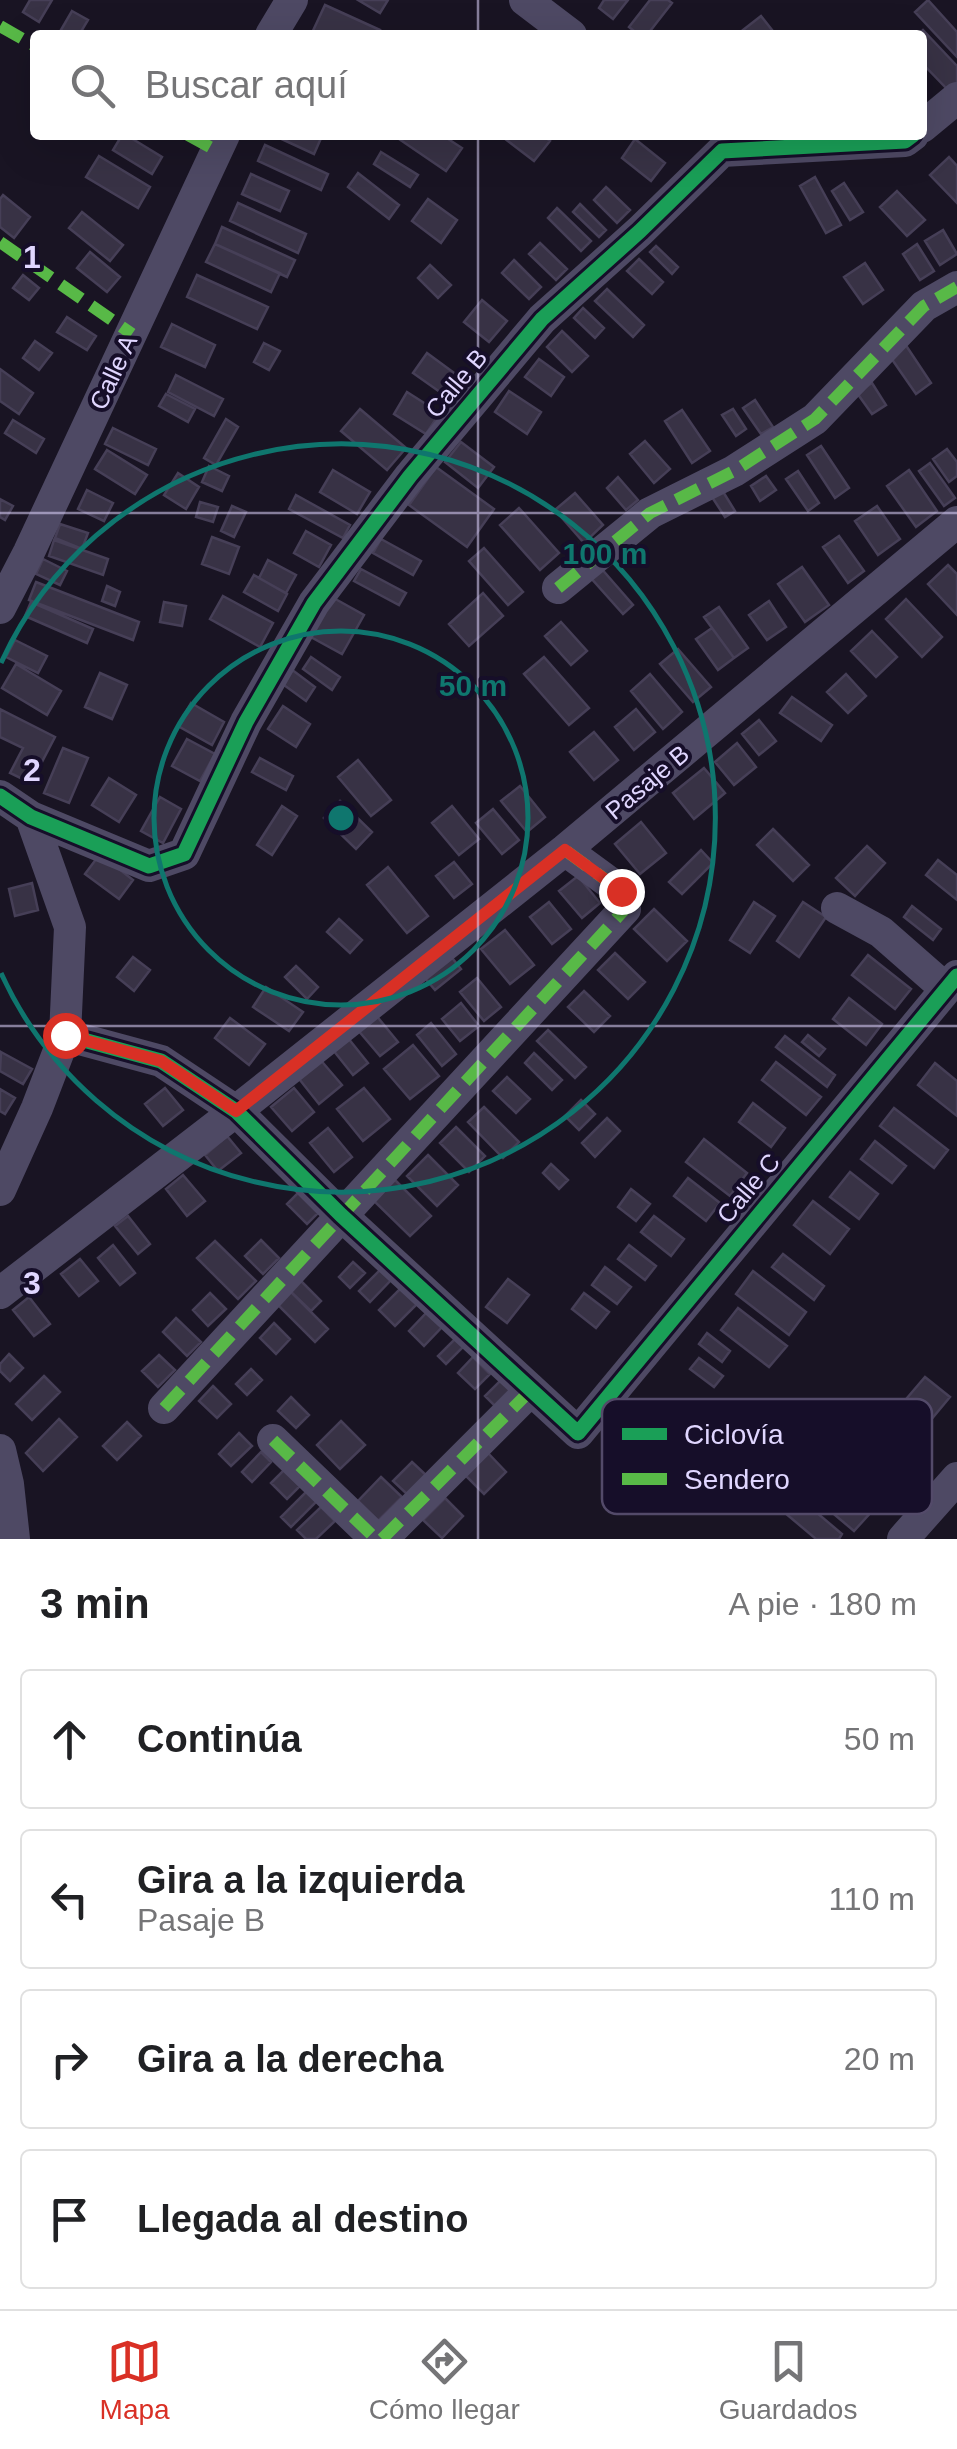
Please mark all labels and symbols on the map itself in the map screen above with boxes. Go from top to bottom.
text: 1 [23,239,41,275]
street label: Calle A [84,330,143,414]
street label: Calle B [419,343,493,423]
text: 100 m [562,537,648,570]
text: 50 m [439,669,507,702]
street label: Pasaje B [600,739,694,825]
text: 2 [23,752,41,788]
centre of rings [323,800,359,836]
route end [599,869,645,915]
route start [43,1013,89,1059]
street label: Calle C [711,1148,785,1228]
text: 3 [23,1265,41,1301]
legend [602,1399,932,1514]
text: Ciclovía [684,1419,784,1450]
text: Sendero [684,1464,790,1495]

